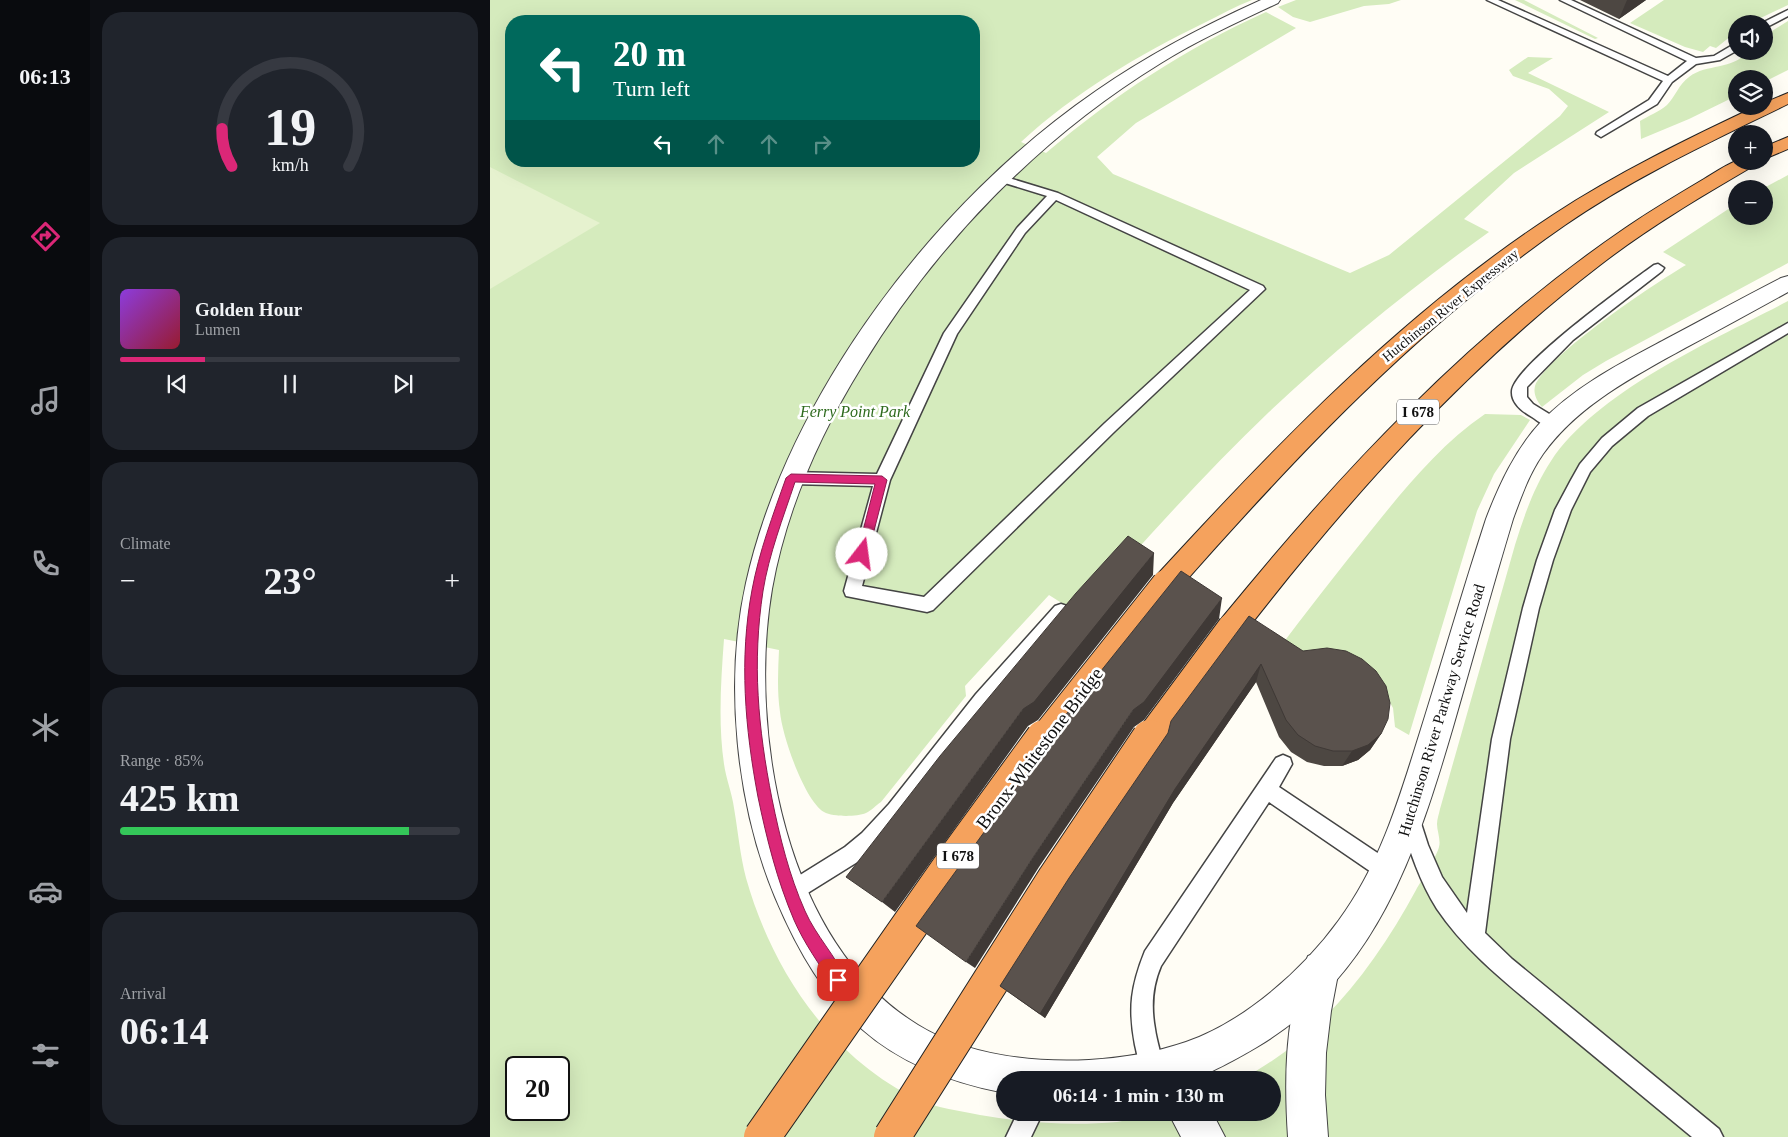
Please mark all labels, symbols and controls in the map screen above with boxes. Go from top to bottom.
map controls [1728,15,1773,225]
button: sound [1728,15,1773,60]
icon: left [530,35,595,100]
text: 20 m [613,35,686,74]
text: 06:13 [19,64,71,89]
button: layers [1728,70,1773,115]
text: Turn left [613,76,690,101]
text: 19 [264,99,316,156]
button: + [1728,125,1773,170]
icon: left [649,130,677,158]
icon: ahead [702,130,730,158]
icon: ahead [755,130,783,158]
icon: right [808,130,836,158]
text: km/h [272,155,308,175]
button: − [1728,180,1773,225]
icon: directions [28,219,63,254]
street label: Hutchinson River Expressway [1379,246,1521,365]
text: Golden Hour [195,299,302,320]
text: Lumen [195,321,240,338]
icon: previous [163,370,191,398]
icon: pause [276,370,304,398]
icon: next [389,370,417,398]
icon: music [28,383,63,418]
road number: I 678 [1397,400,1439,424]
park label: Ferry Point Park [799,403,911,421]
position arrow [835,527,887,579]
text: Climate [120,535,171,552]
icon: phone [28,546,63,581]
text: 23° [263,560,317,602]
text: − [120,565,136,596]
text: + [444,565,460,596]
street label: Hutchinson River Parkway Service Road [1395,582,1489,839]
street label: Bronx-Whitestone Bridge [972,663,1107,833]
icon: climate [28,710,63,745]
text: Range · 85% [120,752,204,769]
text: 425 km [120,777,239,819]
road number: I 678 [937,844,979,868]
icon: car [28,874,63,909]
pin [817,959,859,1001]
icon: arrive [824,966,852,994]
text: Arrival [120,985,166,1002]
text: 06:14 [120,1010,209,1052]
icon: filters [28,1038,63,1073]
speed limit sign: 20 [505,1056,570,1121]
text: 06:14 · 1 min · 130 m [1053,1085,1224,1106]

